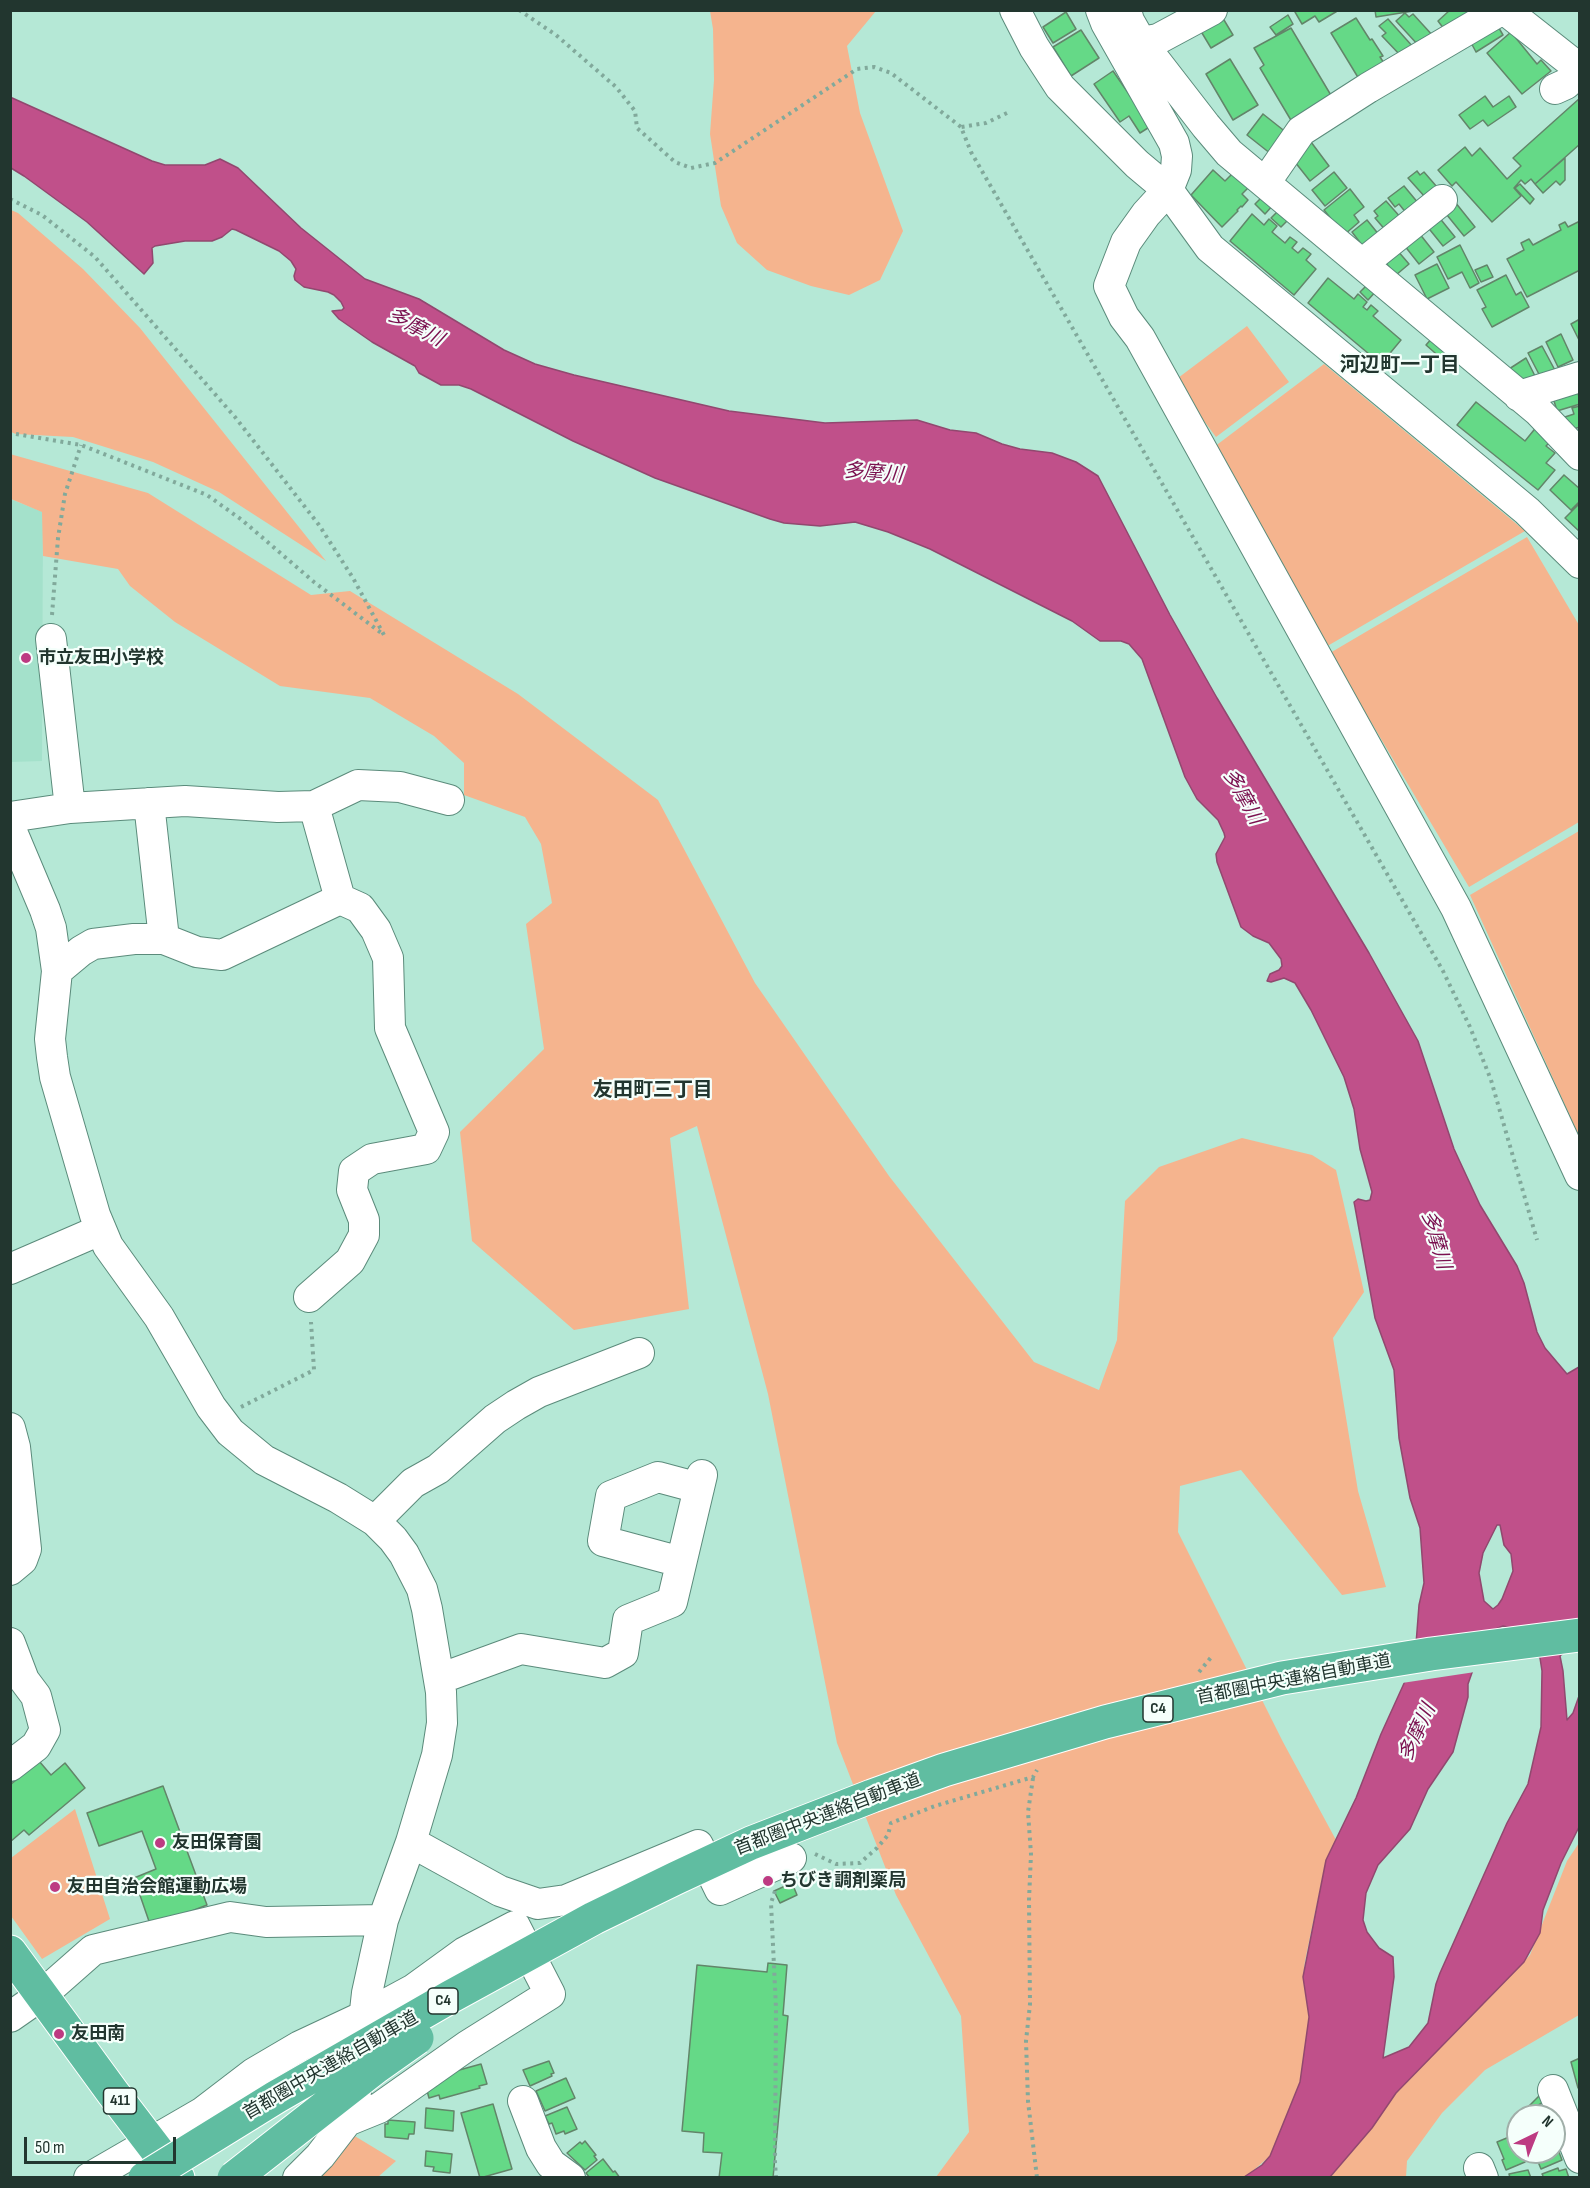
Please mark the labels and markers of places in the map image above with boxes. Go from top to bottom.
place label: 市立友田小学校 [38,647,164,669]
marker: 市立友田小学校 [19,651,33,665]
place label: 友田保育園 [172,1832,262,1854]
marker: 友田保育園 [153,1836,167,1850]
place label: ちびき調剤薬局 [780,1870,906,1892]
marker: ちびき調剤薬局 [761,1874,775,1888]
place label: 友田自治会館運動広場 [67,1876,247,1898]
marker: 友田自治会館運動広場 [48,1880,62,1894]
place label: 友田南 [71,2023,125,2045]
marker: 友田南 [52,2027,66,2041]

